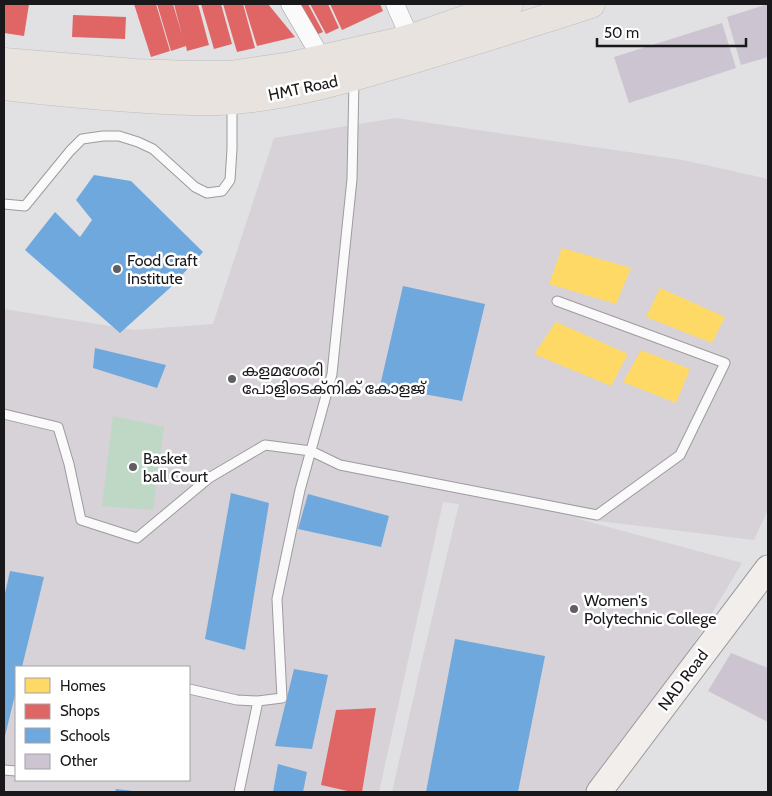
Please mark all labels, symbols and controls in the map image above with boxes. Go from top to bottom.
scale bar [597,15,746,47]
text: 50 m [604,24,639,42]
street label: HMT Road [266,71,340,105]
place label: Food Craft Institute [127,251,198,288]
marker: Food Craft Institute [111,263,123,275]
place label: കളമശേരി പോളിടെക്നിക് കോളജ് [242,361,427,398]
marker: കളമശേരി പോളിടെക്നിക് കോളജ് [226,373,238,385]
place label: Basket ball Court [143,449,209,486]
marker: Basket ball Court [127,461,139,473]
place label: Women's Polytechnic College [584,591,716,628]
marker: Women's Polytechnic College [568,603,580,615]
street label: NAD Road [654,646,712,714]
legend [15,666,190,781]
text: Homes [60,677,106,695]
text: Shops [60,702,100,720]
text: Schools [60,727,110,745]
text: Other [60,752,97,770]

